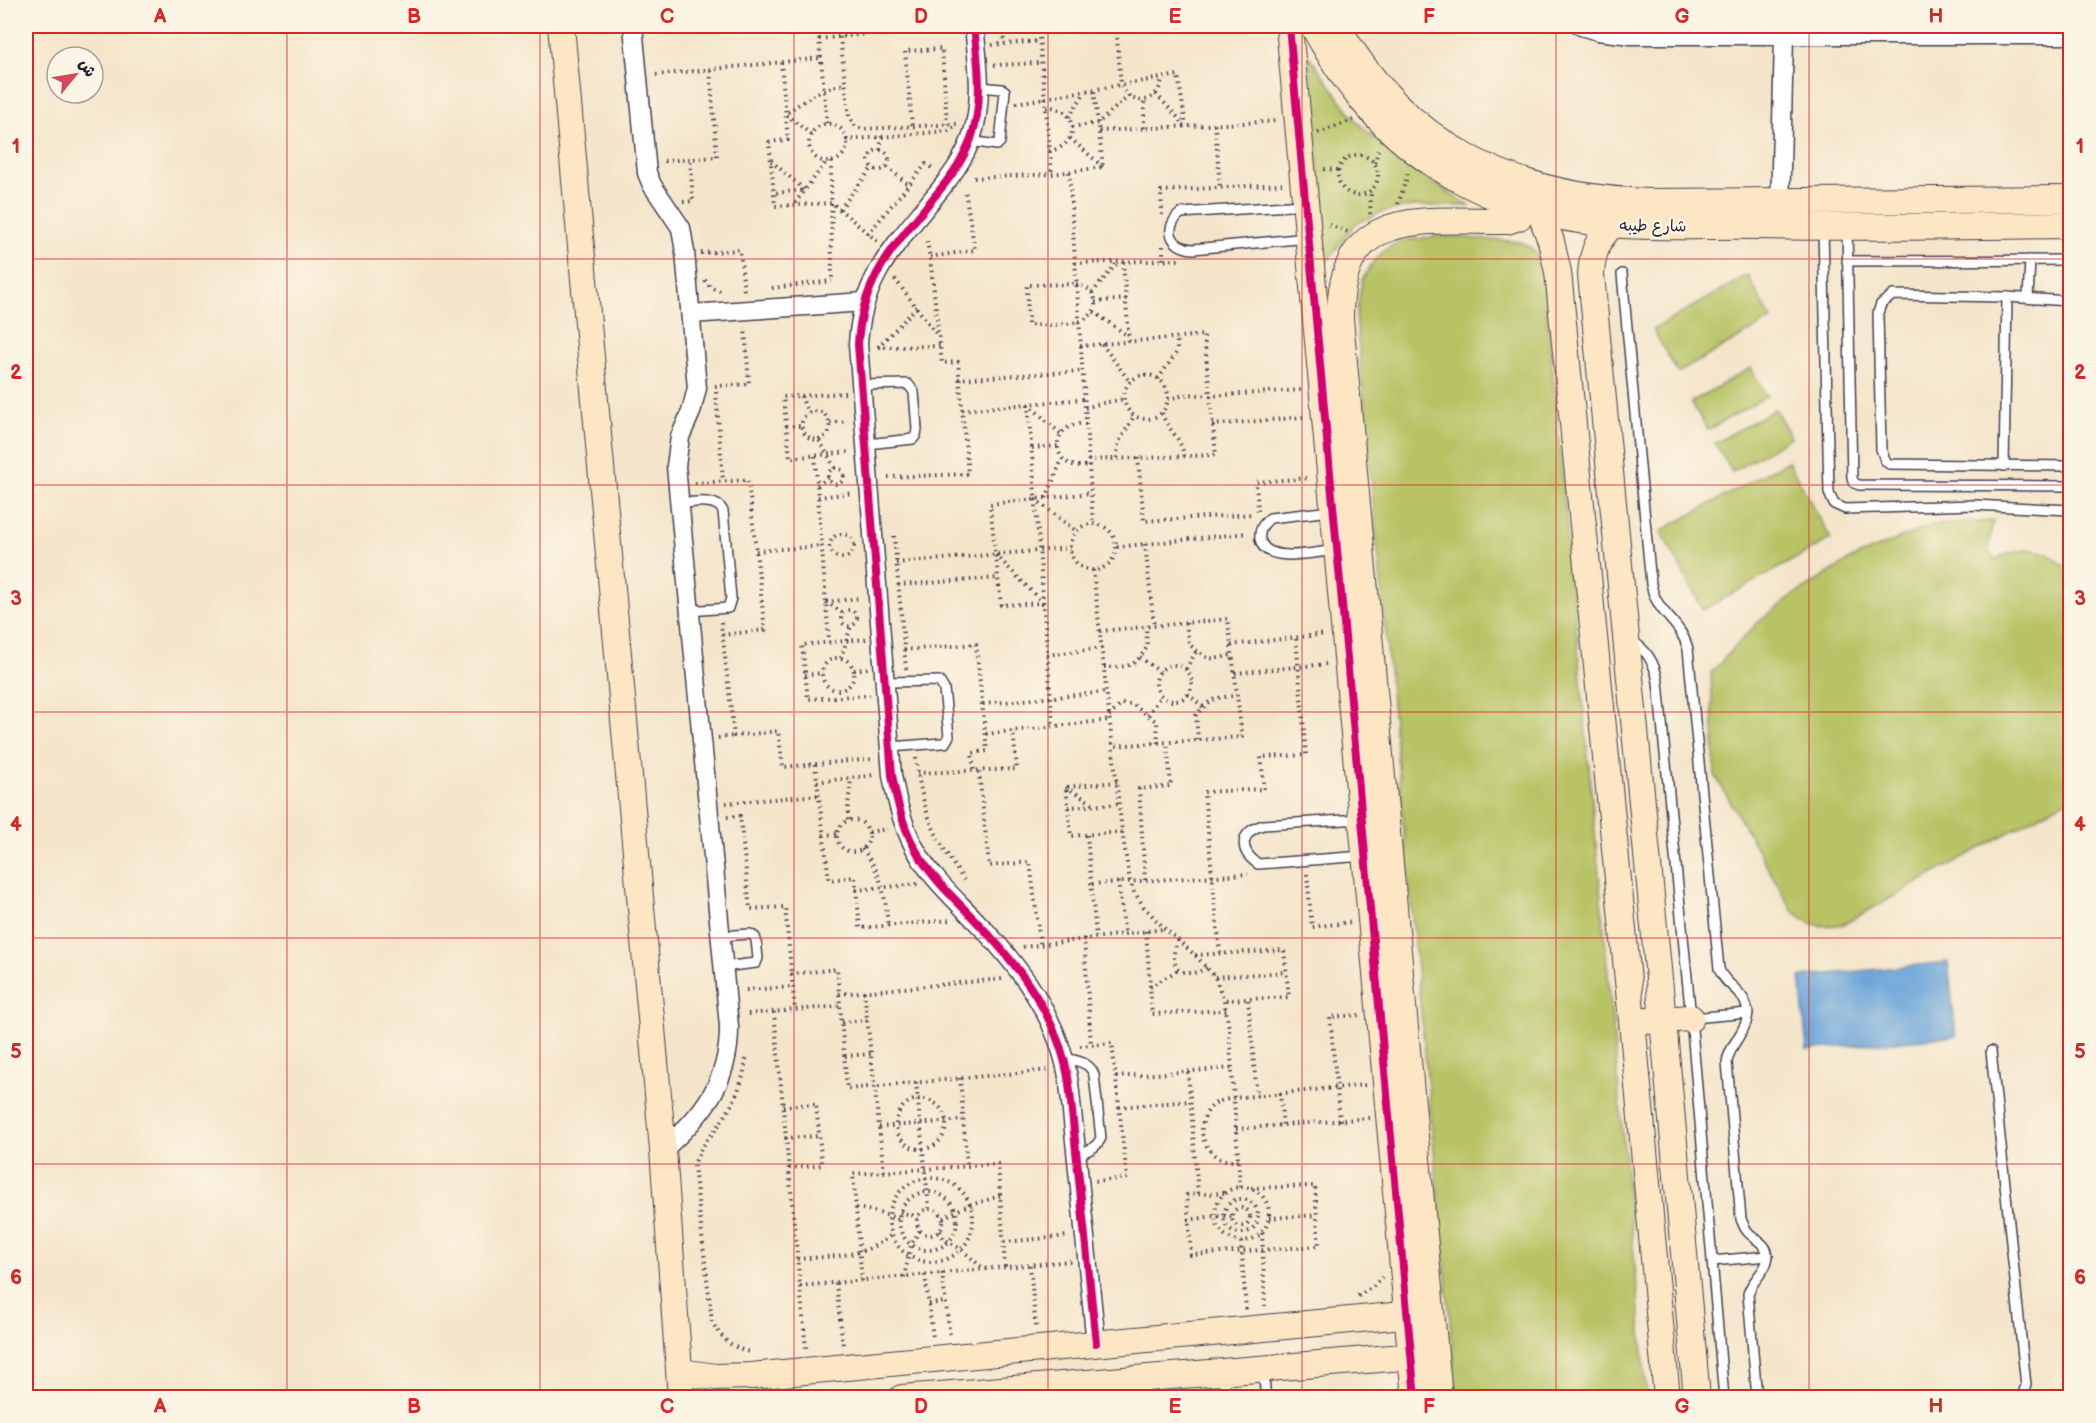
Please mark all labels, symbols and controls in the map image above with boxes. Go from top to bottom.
text: A [153,5,167,29]
text: B [407,5,421,29]
text: C [660,5,674,29]
text: D [914,5,928,29]
text: E [1169,5,1182,29]
text: F [1423,5,1435,29]
text: G [1675,5,1690,29]
text: H [1929,5,1943,29]
north arrow [45,45,105,105]
text: ش [74,56,99,81]
text: 1 [12,135,20,159]
text: 1 [2076,135,2084,159]
street label: شارع طيبه [1619,216,1687,238]
text: 2 [10,361,22,385]
text: 2 [2074,361,2086,385]
text: 3 [10,587,22,611]
text: 3 [2074,587,2086,611]
text: 4 [10,813,22,837]
text: 4 [2074,813,2086,837]
text: 5 [10,1040,22,1064]
text: 5 [2074,1040,2086,1064]
text: 6 [10,1266,22,1290]
text: 6 [2074,1266,2086,1290]
text: A [153,1395,167,1419]
text: B [407,1395,421,1419]
text: C [660,1395,674,1419]
text: D [914,1395,928,1419]
text: E [1169,1395,1182,1419]
text: F [1423,1395,1435,1419]
text: G [1675,1395,1690,1419]
text: H [1929,1395,1943,1419]

